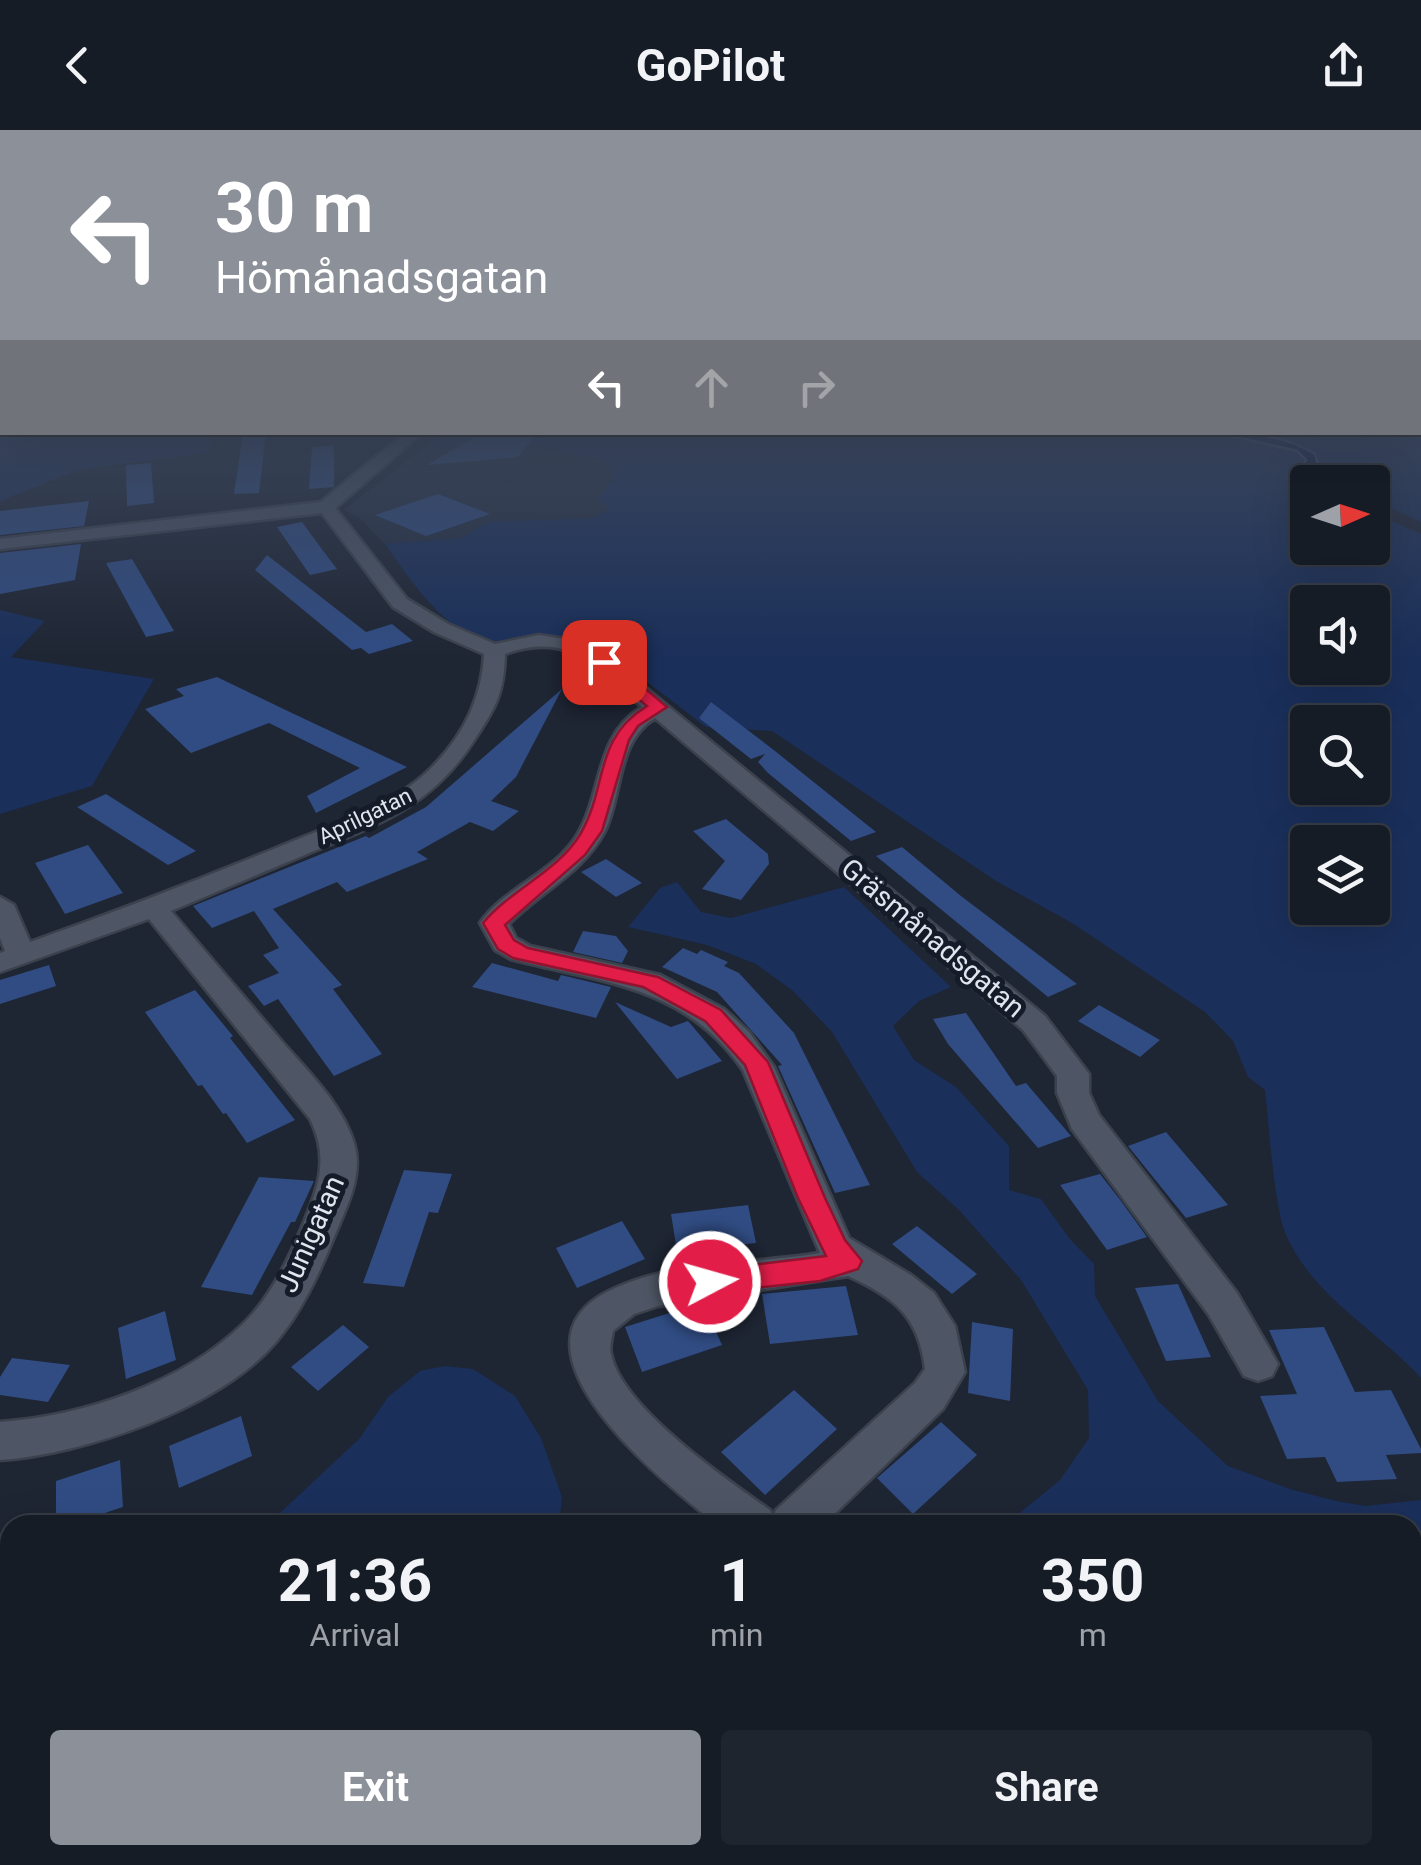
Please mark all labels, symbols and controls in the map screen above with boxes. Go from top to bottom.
icon: back [50,38,105,93]
icon: share [1316,38,1371,93]
text: GoPilot [636,39,785,92]
text: 30 m [215,167,373,249]
icon: left [50,170,180,300]
text: Hömånadsgatan [215,251,548,304]
icon: left [579,360,634,415]
icon: ahead [684,360,739,415]
icon: right [789,360,844,415]
north arrow [1290,465,1390,565]
map controls [1290,465,1390,925]
button: sound [1290,585,1390,685]
pin [562,620,647,705]
icon: arrive [577,635,632,690]
button: search [1290,705,1390,805]
street label: Aprilgatan [314,783,416,849]
button: layers [1290,825,1390,925]
street label: Gräsmånadsgatan [835,852,1031,1024]
street label: Junigatan [271,1171,351,1297]
position arrow [658,1230,762,1334]
text: 21:36 [278,1545,432,1616]
text: 1 [719,1545,754,1616]
text: 350 [1041,1545,1144,1616]
text: Arrival [310,1616,400,1654]
text: min [710,1616,763,1654]
text: m [1079,1616,1107,1654]
button: Exit [50,1730,701,1845]
button: Share [721,1730,1372,1845]

